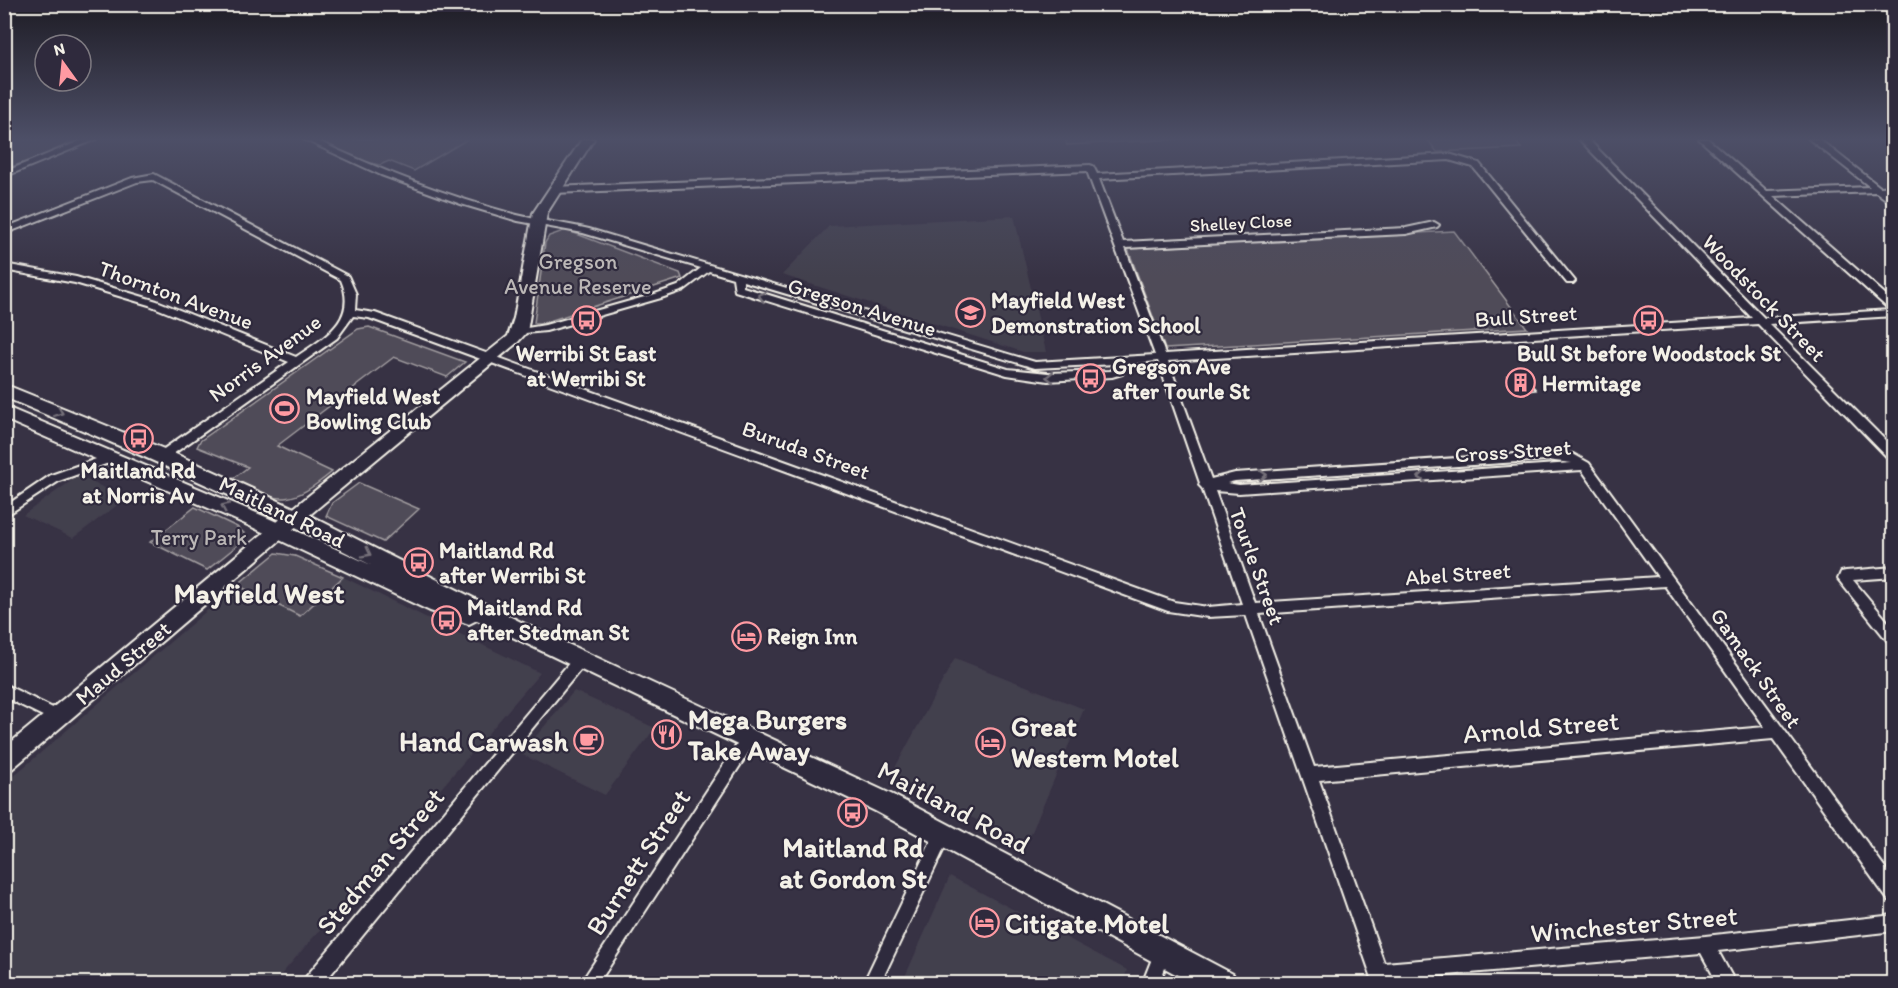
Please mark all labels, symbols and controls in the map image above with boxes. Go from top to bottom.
north arrow [33,33,93,93]
text: N [52,38,67,60]
street label: Shelley Close [1189,209,1293,237]
street label: Woodstock Street [1696,229,1832,367]
park label: Gregson Avenue Reserve [504,248,652,300]
street label: Thornton Avenue [95,255,257,335]
street label: Gregson Avenue [784,272,940,342]
place label: Mayfield West Demonstration School [991,287,1201,339]
one-way arrow [757,291,768,303]
school or university icon: Mayfield West Demonstration School [954,297,986,329]
street label: Bull Street [1474,299,1578,333]
bus stop icon: Werribi St East at Werribi St [570,305,602,337]
bus stop icon: Bull St before Woodstock St [1633,305,1665,337]
street label: Norris Avenue [203,308,327,408]
place label: Werribi St East at Werribi St [516,340,657,392]
place label: Bull St before Woodstock St [1517,340,1782,367]
place label: Gregson Ave after Tourle St [1112,353,1251,405]
bus stop icon: Gregson Ave after Tourle St [1075,363,1107,395]
building icon: Hermitage [1505,367,1537,399]
place label: Hermitage [1542,370,1641,397]
one-way arrow [1045,371,1054,383]
place label: Mayfield West Bowling Club [306,383,441,435]
sports icon: Mayfield West Bowling Club [269,393,301,425]
one-way arrow [52,405,63,417]
street label: Buruda Street [739,414,873,486]
bus stop icon: Maitland Rd at Norris Av [122,422,154,454]
street label: Cross Street [1454,433,1572,469]
place label: Maitland Rd at Norris Av [81,457,196,509]
one-way arrow [1258,469,1267,482]
street label: Maitland Road [215,470,350,554]
one-way arrow [1417,470,1426,483]
one-way arrow [220,502,231,514]
street label: Tourle Street [1223,504,1291,628]
park label: Terry Park [151,524,247,551]
place label: Maitland Rd after Werribi St [439,537,586,589]
one-way arrow [360,545,371,557]
bus stop icon: Maitland Rd after Werribi St [402,547,434,579]
street label: Abel Street [1404,557,1512,591]
district label: Mayfield West [174,576,345,610]
place label: Maitland Rd after Stedman St [467,594,630,646]
street label: Gamack Street [1705,603,1807,733]
bus stop icon: Maitland Rd after Stedman St [430,604,462,636]
street label: Maud Street [70,615,176,711]
hotel icon: Reign Inn [730,620,762,652]
place label: Reign Inn [767,623,858,650]
place label: Mega Burgers Take Away [687,703,847,767]
street label: Arnold Street [1462,704,1620,750]
place label: Great Western Motel [1011,710,1179,774]
restaurant icon: Mega Burgers Take Away [651,719,683,751]
place label: Hand Carwash [399,725,569,758]
cafe icon: Hand Carwash [573,725,605,757]
hotel icon: Great Western Motel [974,726,1006,758]
street label: Maitland Road [872,753,1036,861]
street label: Stedman Street [309,781,451,941]
street label: Burnett Street [579,783,697,941]
bus stop icon: Maitland Rd at Gordon St [837,796,869,828]
place label: Maitland Rd at Gordon St [779,831,928,895]
street label: Winchester Street [1529,898,1739,950]
hotel icon: Citigate Motel [968,907,1000,939]
place label: Citigate Motel [1005,907,1169,940]

